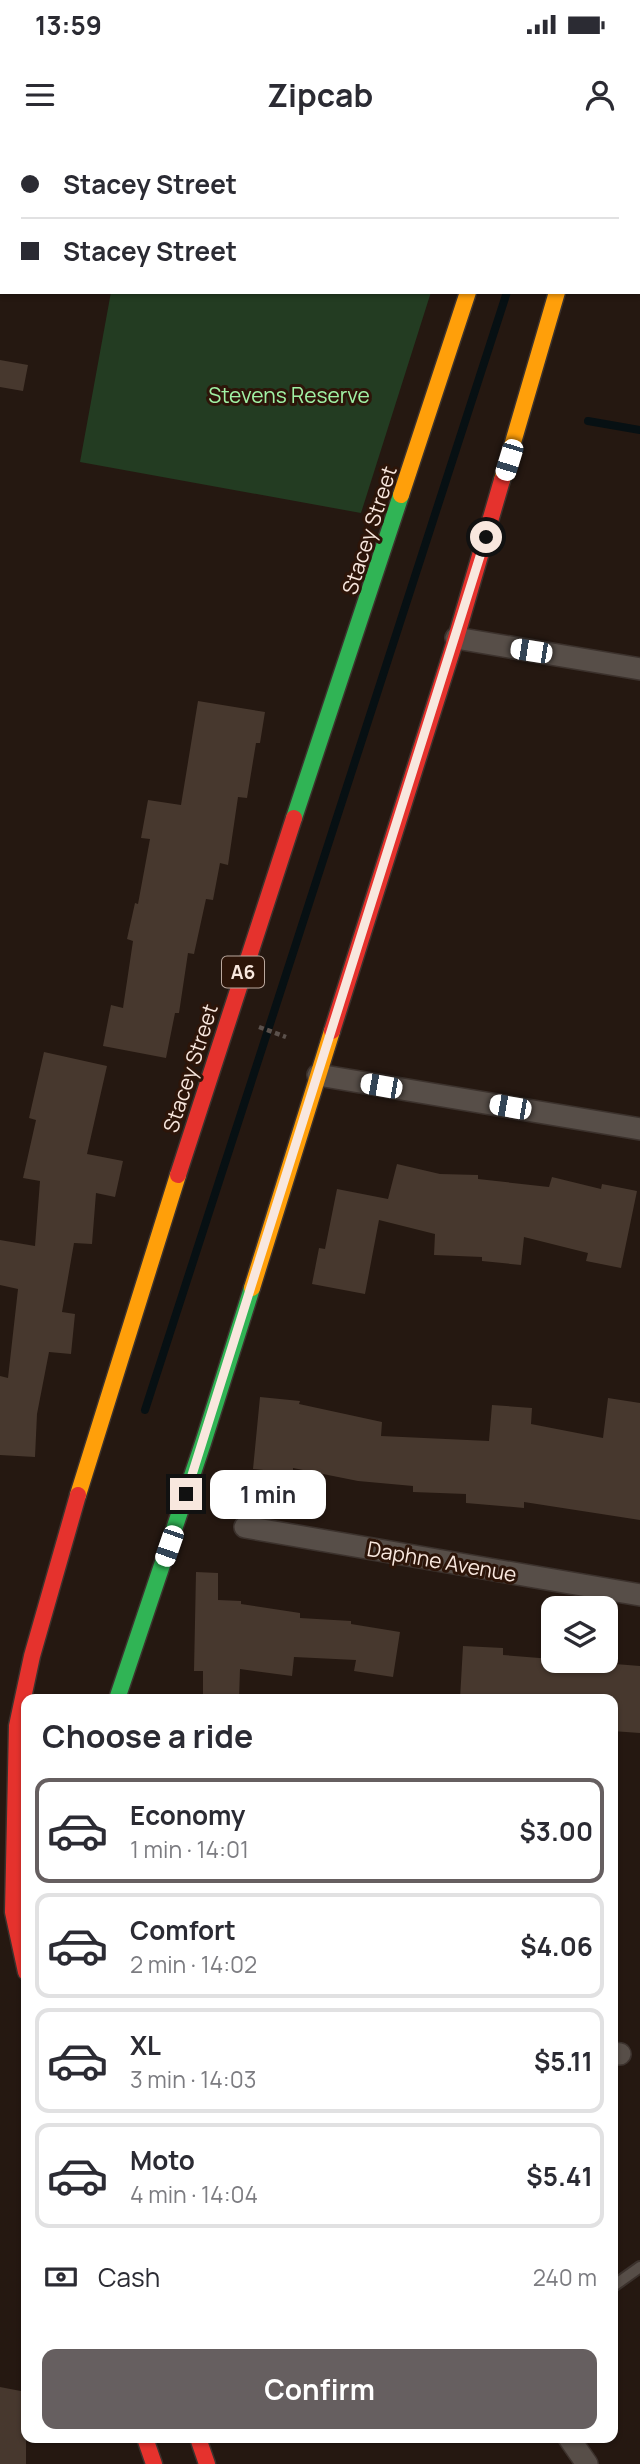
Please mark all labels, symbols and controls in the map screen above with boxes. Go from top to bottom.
text: 13:59 [35,7,102,43]
text: Zipcab [267,73,373,117]
icon: menu [21,76,59,114]
icon: person [581,76,619,114]
text: Stacey Street [63,166,237,202]
text: Stacey Street [63,233,237,269]
park label: Stevens Reserve [208,381,370,409]
car [493,437,526,483]
street label: Stacey Street [335,462,403,598]
route start [470,521,502,553]
car [509,637,554,665]
road number: A6 [222,957,264,988]
street label: Stacey Street [156,1000,224,1136]
car [359,1072,404,1100]
car [488,1093,533,1121]
callout: 1 min [210,1470,326,1518]
route end [170,1478,202,1510]
text: 1 min [240,1478,296,1510]
car [153,1523,186,1569]
street label: Daphne Avenue [365,1534,519,1588]
map controls [541,1596,618,1673]
button: layers [541,1596,618,1673]
text: Choose a ride [42,1714,253,1758]
text: Economy [130,1797,245,1833]
icon: car [46,1799,109,1862]
text: $3.00 [519,1813,593,1849]
text: 1 min · 14:01 [130,1833,249,1865]
text: Comfort [130,1912,236,1948]
icon: car [46,1914,109,1977]
text: $4.06 [520,1928,593,1964]
text: 2 min · 14:02 [130,1948,257,1980]
text: XL [130,2027,161,2063]
icon: car [46,2029,109,2092]
text: $5.11 [534,2043,593,2079]
text: 3 min · 14:03 [130,2063,256,2095]
text: Moto [130,2142,195,2178]
icon: car [46,2144,109,2207]
text: $5.41 [526,2158,593,2194]
text: 4 min · 14:04 [130,2178,258,2210]
icon: cash [42,2258,80,2296]
text: Cash [98,2259,160,2295]
text: 240 m [533,2261,597,2293]
button: Confirm [42,2349,597,2429]

